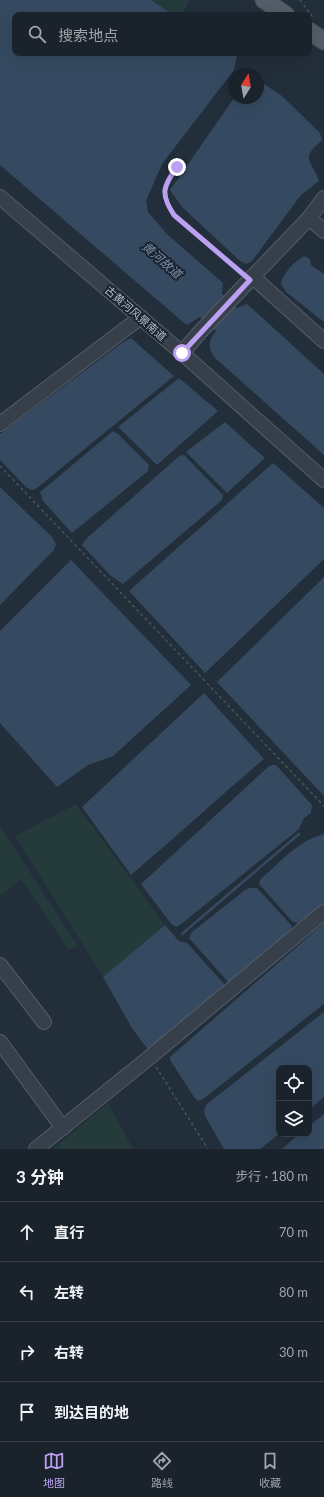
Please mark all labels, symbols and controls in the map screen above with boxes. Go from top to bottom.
search box [12,12,312,56]
icon: search [26,23,48,45]
text: 搜索地点 [58,26,118,44]
north arrow [228,68,264,104]
route end [168,158,186,176]
water label: 黄河故道 [139,239,187,283]
street label: 古黄河风景南道 [103,283,169,343]
route start [173,344,191,362]
map controls [276,1065,312,1137]
button: locate [276,1065,312,1101]
button: layers [276,1101,312,1137]
text: 3 分钟 [16,1166,64,1187]
text: 步行 · 180 m [235,1168,308,1184]
icon: ahead [16,1221,38,1243]
text: 直行 [54,1223,84,1241]
text: 70 m [279,1224,308,1240]
icon: left [16,1281,38,1303]
text: 左转 [54,1283,84,1301]
text: 80 m [279,1284,308,1300]
icon: right [16,1341,38,1363]
text: 右转 [54,1343,84,1361]
text: 30 m [279,1344,308,1360]
icon: arrive [16,1401,38,1423]
text: 到达目的地 [54,1403,129,1421]
tab: 地图 [43,1450,65,1490]
tab: 路线 [151,1450,173,1490]
tab: 收藏 [259,1450,281,1490]

